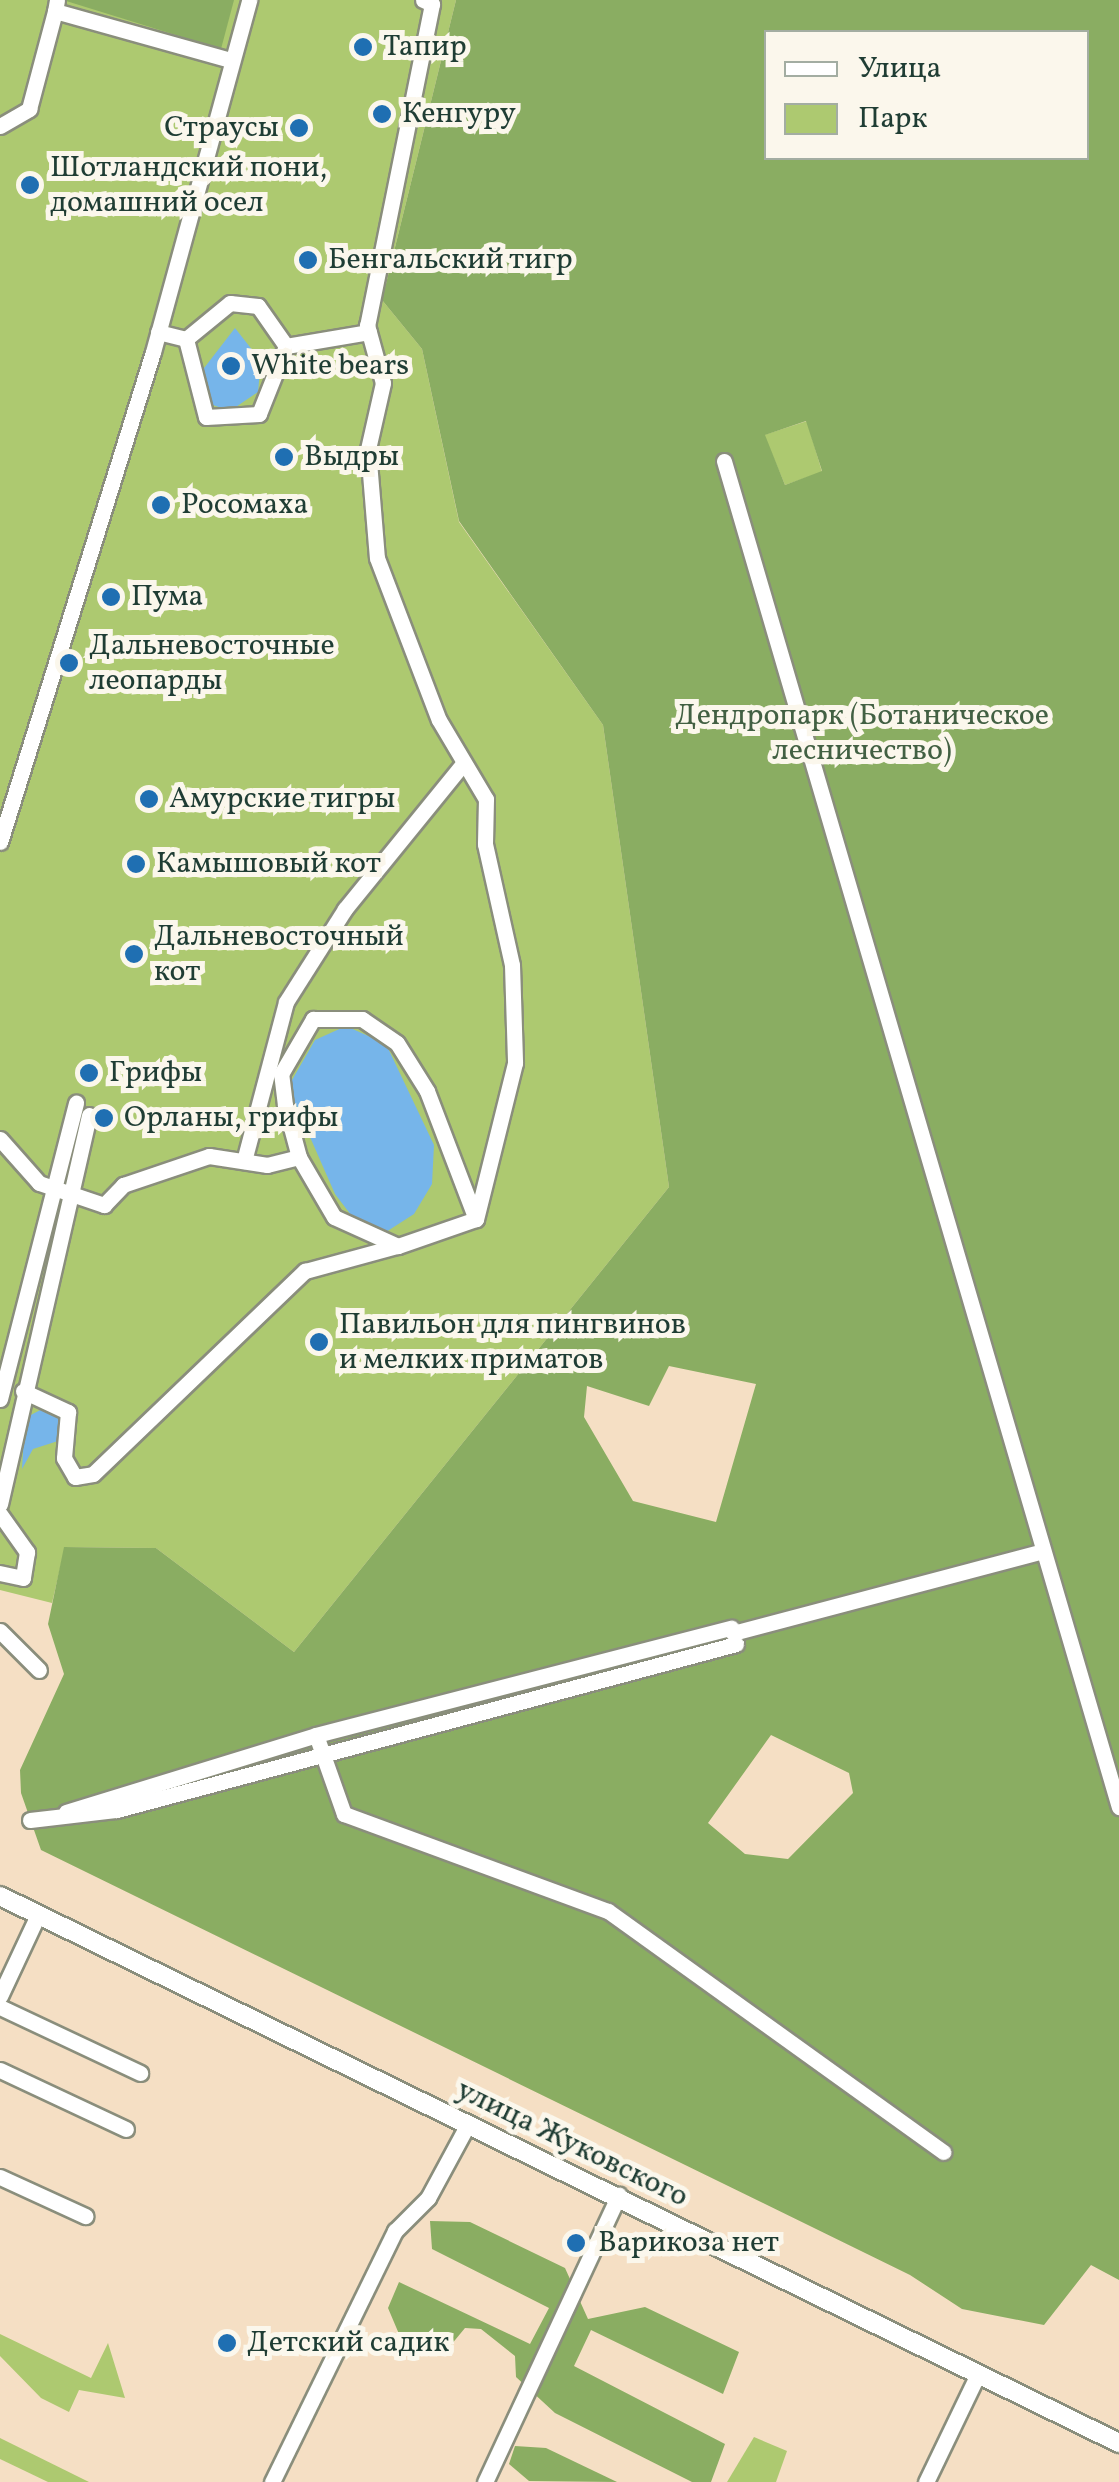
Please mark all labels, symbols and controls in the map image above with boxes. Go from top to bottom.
place label: Тапир [383,29,467,65]
legend [764,30,1089,160]
marker: Тапир [352,36,374,58]
text: Улица [858,48,941,90]
place label: Кенгуру [402,96,516,132]
text: Парк [858,98,927,140]
marker: Кенгуру [371,103,393,125]
place label: Страусы [164,110,279,146]
marker: Страусы [288,117,310,139]
place label: Шотландский пони, домашний осел [50,150,327,220]
marker: Шотландский пони, домашний осел [19,174,41,196]
place label: Бенгальский тигр [328,242,574,278]
marker: Бенгальский тигр [297,249,319,271]
place label: White bears [251,348,409,384]
marker: White bears [220,355,242,377]
place label: Выдры [304,439,399,475]
marker: Выдры [273,446,295,468]
place label: Росомаха [181,487,308,523]
marker: Росомаха [150,494,172,516]
place label: Пума [131,579,203,615]
marker: Пума [100,586,122,608]
place label: Дальневосточные леопарды [89,628,335,698]
marker: Дальневосточные леопарды [58,652,80,674]
park label: Дендропарк (Ботаническое лесничество) [675,698,1049,768]
place label: Амурские тигры [169,781,396,817]
marker: Амурские тигры [138,788,160,810]
place label: Камышовый кот [156,846,381,882]
marker: Камышовый кот [125,853,147,875]
place label: Дальневосточный кот [154,919,404,990]
marker: Дальневосточный кот [123,943,145,965]
place label: Грифы [109,1055,202,1091]
marker: Грифы [78,1062,100,1084]
place label: Орланы, грифы [124,1100,338,1136]
marker: Орланы, грифы [93,1107,115,1129]
place label: Павильон для пингвинов и мелких приматов [339,1307,686,1378]
marker: Павильон для пингвинов и мелких приматов [308,1331,330,1353]
street label: улица Жуковского [450,2072,694,2216]
place label: Варикоза нет [598,2225,779,2261]
marker: Варикоза нет [563,2230,589,2256]
place label: Детский садик [247,2325,449,2361]
marker: Детский садик [216,2332,238,2354]

